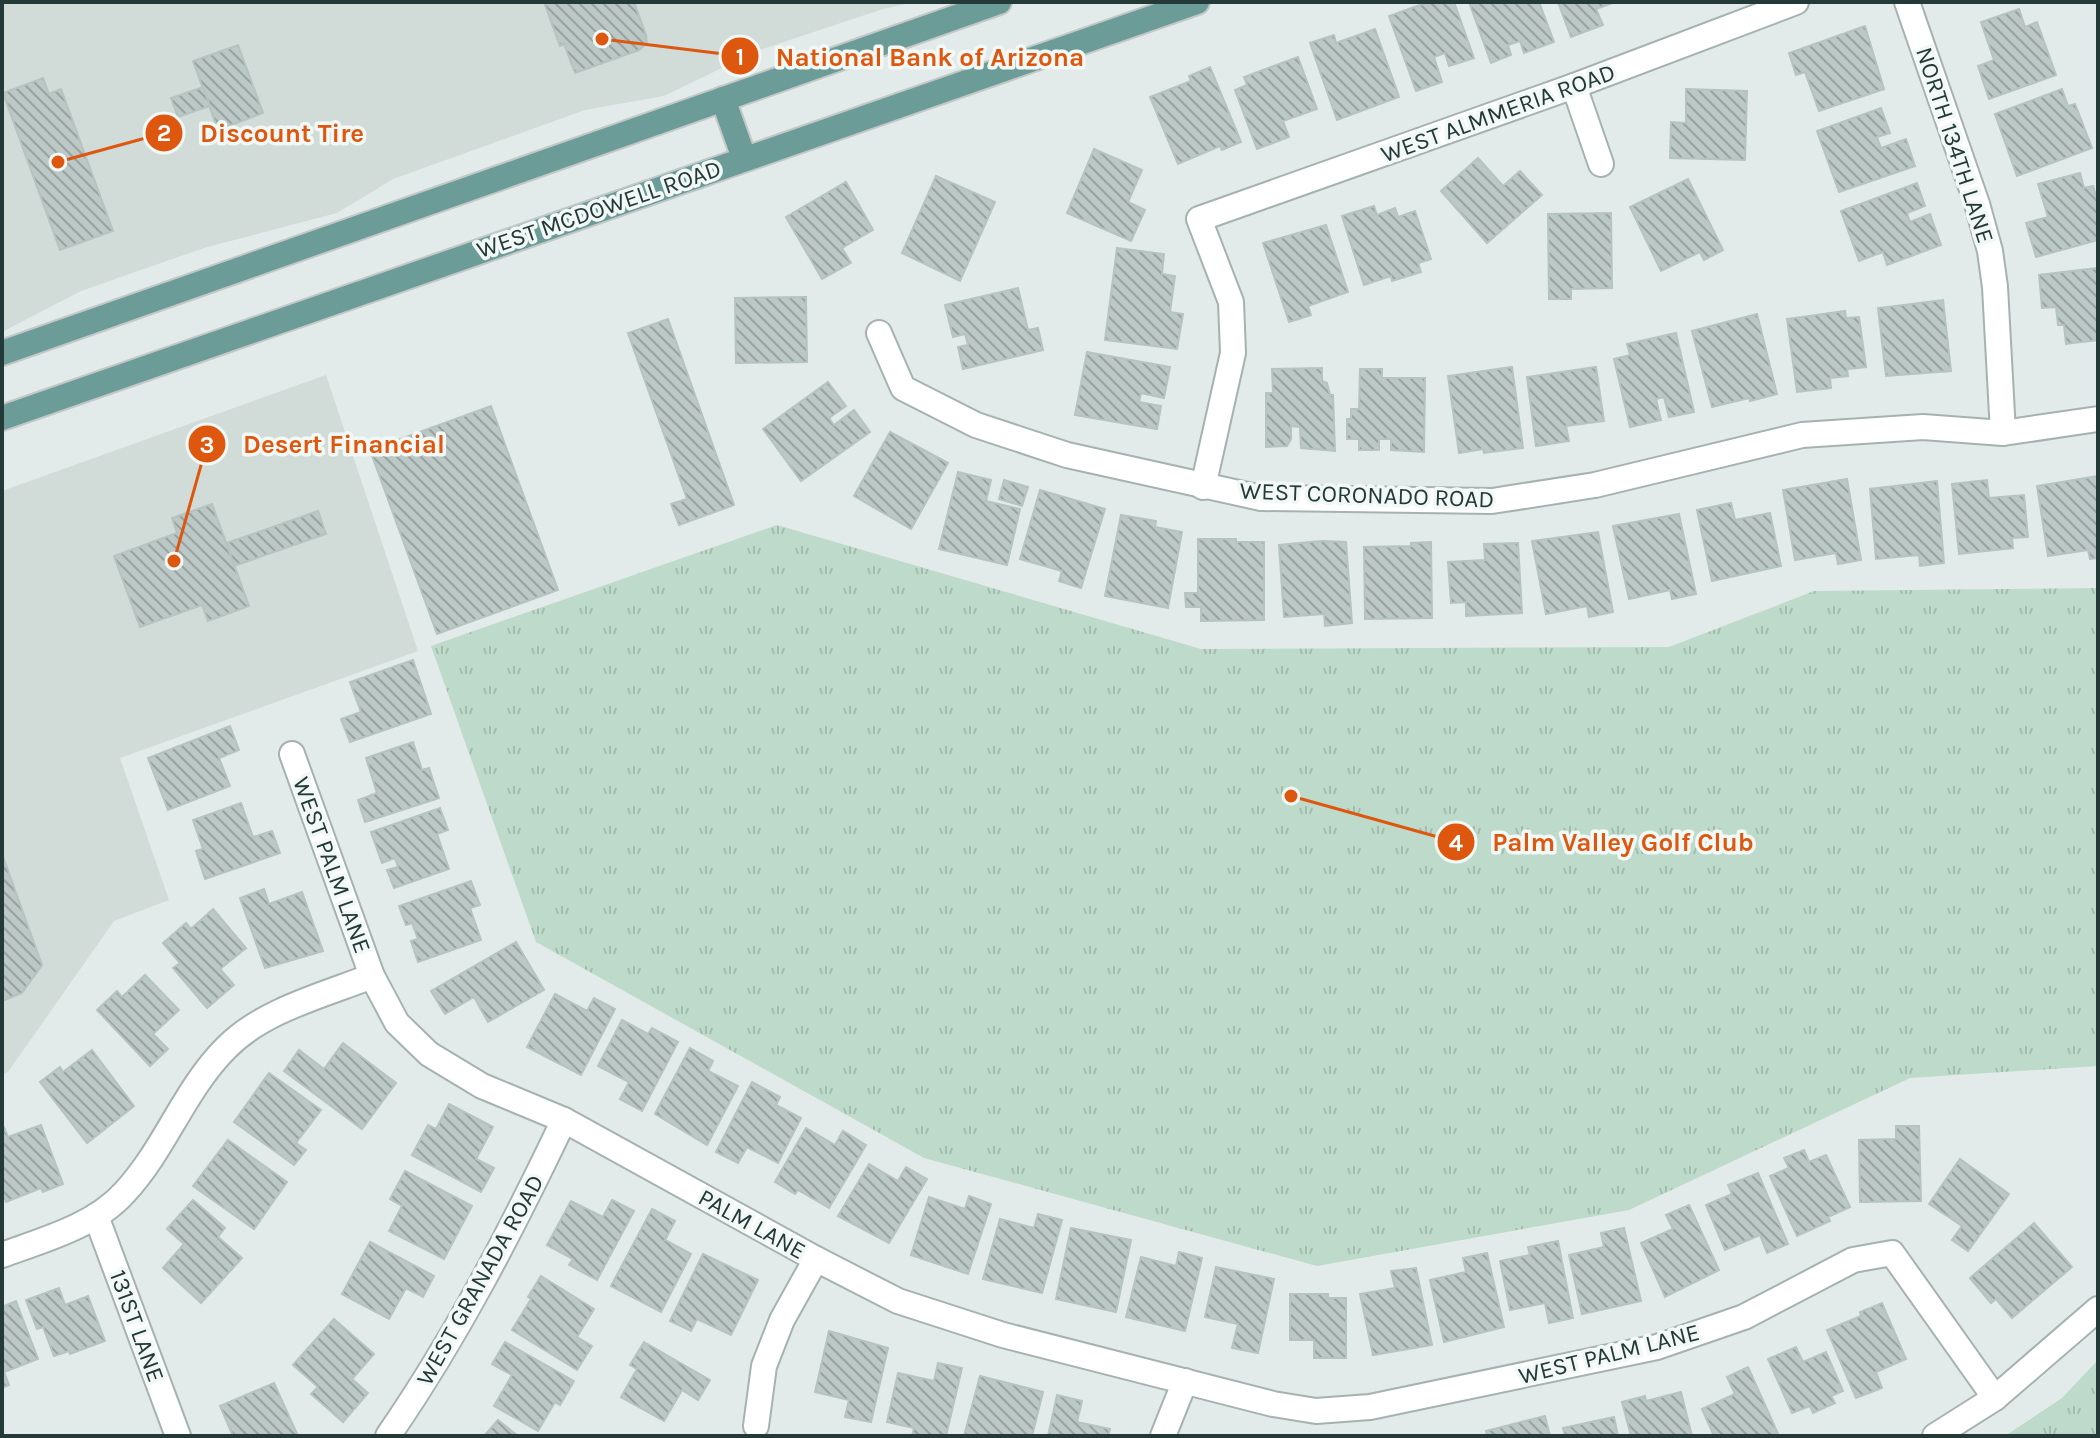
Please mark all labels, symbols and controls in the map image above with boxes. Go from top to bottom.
callout: National Bank of Arizona [720,31,1100,81]
text: National Bank of Arizona [776,42,1084,73]
text: 1 [736,43,744,71]
street label: NORTH 134TH LANE [1910,43,2000,247]
street label: WEST ALMMERIA ROAD [1377,58,1619,168]
callout: Discount Tire [144,108,380,158]
text: Discount Tire [200,118,364,149]
text: 2 [157,119,171,147]
street label: WEST MCDOWELL ROAD [473,154,725,264]
callout: Desert Financial [187,419,461,469]
text: Desert Financial [243,429,445,460]
text: 3 [200,431,214,459]
street label: WEST CORONADO ROAD [1239,477,1495,513]
street label: WEST PALM LANE [287,773,377,957]
callout: Palm Valley Golf Club [1436,817,1770,867]
text: Palm Valley Golf Club [1492,827,1754,858]
text: 4 [1449,829,1463,857]
street label: WEST GRANADA ROAD [410,1170,550,1390]
street label: PALM LANE [693,1183,811,1265]
street label: 131ST LANE [104,1266,170,1386]
street label: WEST PALM LANE [1516,1318,1702,1390]

